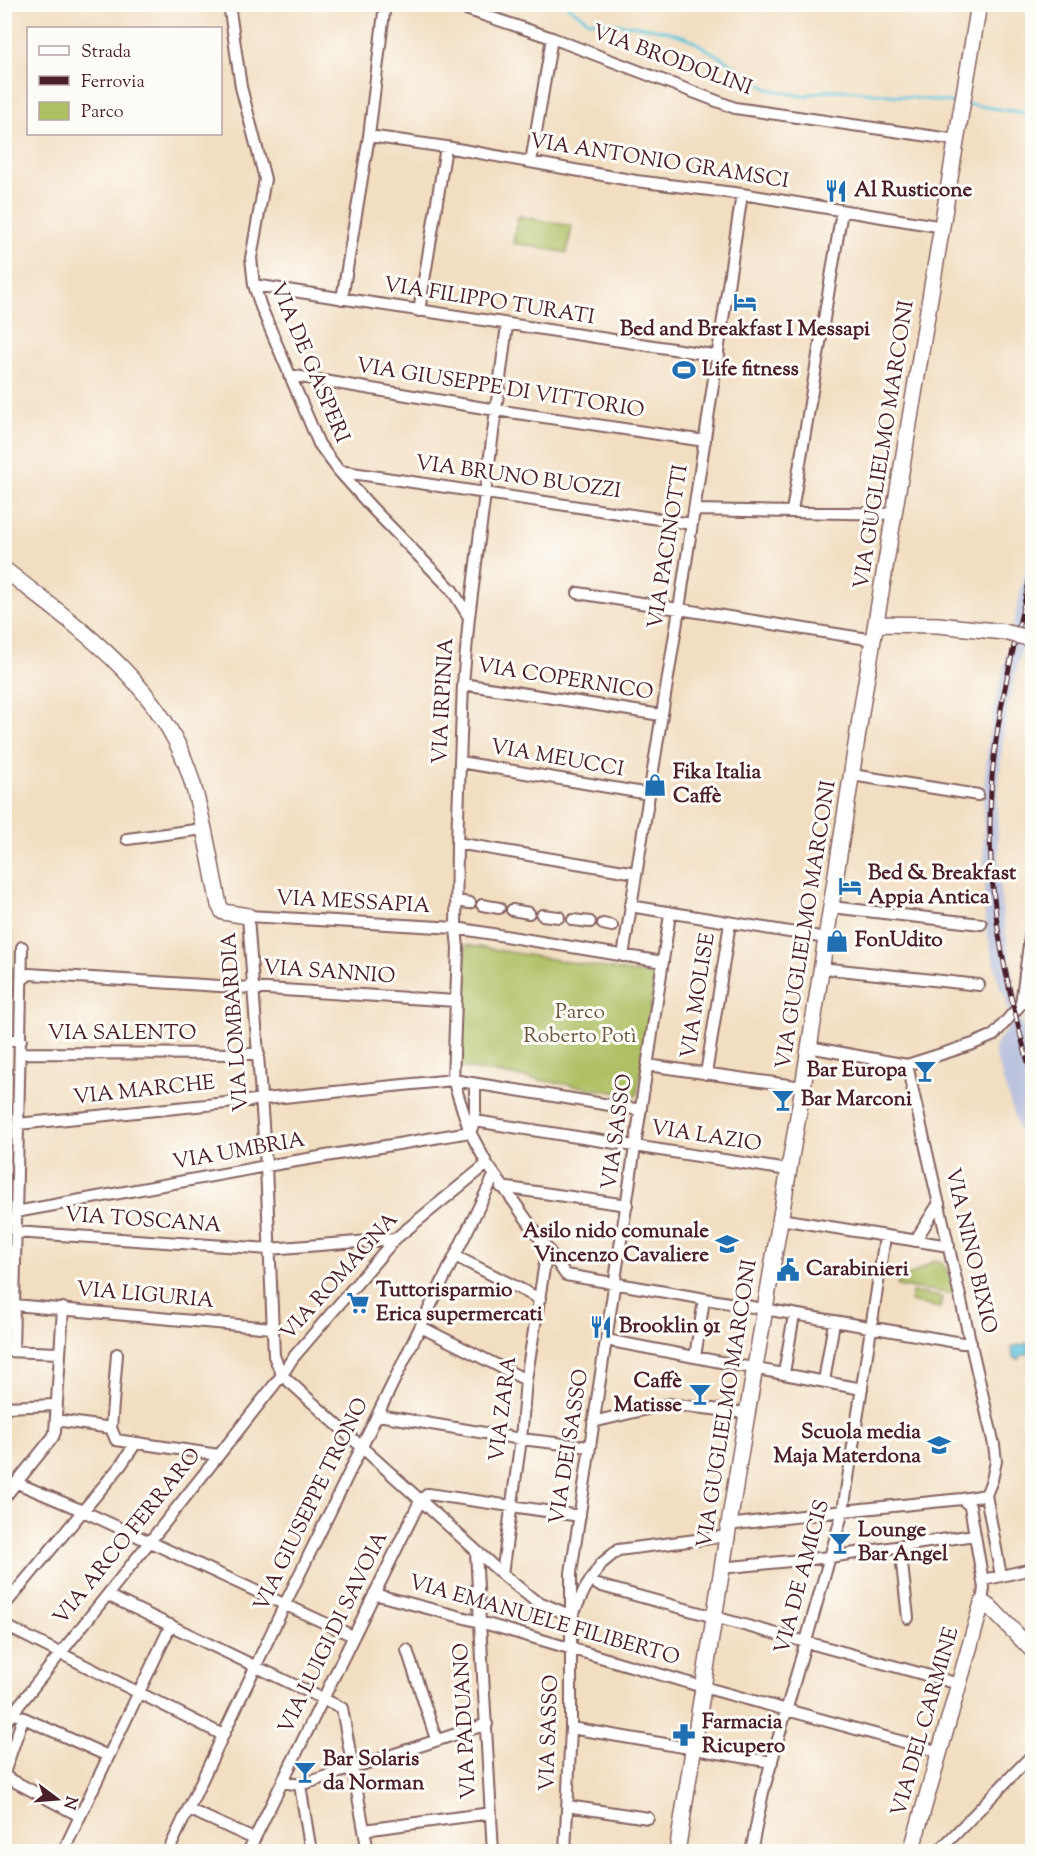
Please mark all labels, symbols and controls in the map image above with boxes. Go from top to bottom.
street label: VIA BRODOLINI [588,18,757,104]
legend [27,27,222,135]
text: Strada [81,40,131,66]
text: Ferrovia [81,70,145,96]
text: Parco [81,100,124,126]
street label: VIA ANTONIO GRAMSCI [527,127,791,197]
place label: Al Rusticone [854,176,972,206]
restaurant icon: Al Rusticone [823,178,849,204]
street label: VIA FILIPPO TURATI [381,270,597,334]
street label: VIA DE GASPERI [262,278,356,448]
hotel icon: Bed and Breakfast I Messapi [732,289,758,315]
street label: VIA GUGLIELMO MARCONI [847,298,923,592]
place label: Bed and Breakfast I Messapi [620,315,870,345]
street label: VIA GIUSEPPE DI VITTORIO [354,351,646,427]
place label: Life fitness [702,355,799,385]
sports icon: Life fitness [671,357,697,383]
street label: VIA BRUNO BUOZZI [413,449,623,507]
street label: VIA PACINOTTI [641,462,697,631]
street label: VIA IRPINIA [426,637,462,765]
street label: VIA COPERNICO [475,651,655,709]
street label: VIA MEUCCI [488,732,626,786]
place label: Fika Italia Caffè [673,758,761,812]
shop icon: Fika Italia Caffè [642,772,668,798]
street label: VIA GUGLIELMO MARCONI [769,778,845,1072]
place label: Bed & Breakfast Appia Antica [868,859,1017,913]
hotel icon: Bed & Breakfast Appia Antica [837,873,863,899]
street label: VIA MESSAPIA [275,884,431,922]
place label: FonUdito [855,926,943,956]
shop icon: FonUdito [824,928,850,954]
street label: VIA LOMBARDIA [215,931,257,1113]
street label: VIA MOLISE [674,931,724,1061]
street label: VIA SANNIO [262,953,396,993]
park label: Parco Roberto Potì [523,998,637,1052]
street label: VIA SALENTO [47,1019,197,1049]
place label: Bar Europa [807,1056,907,1086]
bar icon: Bar Europa [912,1058,938,1084]
street label: VIA MARCHE [72,1069,217,1113]
street label: VIA SASSO [595,1072,641,1192]
place label: Bar Marconi [801,1085,912,1115]
bar icon: Bar Marconi [770,1087,796,1113]
street label: VIA LAZIO [648,1113,764,1161]
street label: VIA UMBRIA [170,1126,308,1178]
street label: VIA NINO BIXIO [936,1165,1004,1337]
street label: VIA TOSCANA [64,1201,222,1241]
street label: VIA ROMAGNA [274,1206,406,1348]
place label: Asilo nido comunale Vincenzo Cavaliere [522,1217,709,1271]
school or university icon: Asilo nido comunale Vincenzo Cavaliere [714,1231,740,1257]
place label: Carabinieri [806,1255,909,1285]
street label: VIA GUGLIELMO MARCONI [690,1257,766,1551]
public building icon: Carabinieri [775,1257,801,1283]
street label: VIA LIGURIA [75,1275,215,1317]
place label: Tuttorisparmio Erica supermercati [376,1276,543,1330]
supermarket icon: Tuttorisparmio Erica supermercati [345,1290,371,1316]
place label: Brooklin 91 [619,1312,721,1342]
restaurant icon: Brooklin 91 [588,1314,614,1340]
street label: VIA ZARA [483,1354,525,1464]
street label: VIA DEI SASSO [543,1367,597,1527]
place label: Caffè Matisse [614,1367,682,1421]
bar icon: Caffè Matisse [687,1381,713,1407]
street label: VIA GIUSEPPE TRONO [247,1393,377,1617]
place label: Scuola media Maja Materdona [773,1418,921,1472]
school or university icon: Scuola media Maja Materdona [926,1432,952,1458]
street label: VIA ARCO FERRARO [47,1442,209,1632]
street label: VIA DE AMICIS [768,1496,838,1658]
place label: Lounge Bar Angel [858,1516,948,1570]
street label: VIA LUIGI DI SAVOIA [272,1527,396,1739]
bar icon: Lounge Bar Angel [827,1530,853,1556]
street label: VIA EMANUELE FILIBERTO [405,1568,683,1674]
street label: VIA DEL CARMINE [885,1624,967,1820]
street label: VIA PADUANO [447,1642,485,1800]
street label: VIA SASSO [533,1674,567,1792]
place label: Farmacia Ricupero [702,1708,786,1762]
pharmacy icon: Farmacia Ricupero [671,1722,697,1748]
place label: Bar Solaris da Norman [323,1745,425,1799]
bar icon: Bar Solaris da Norman [292,1759,318,1785]
north arrow [27,1769,87,1829]
text: N [56,1793,82,1812]

